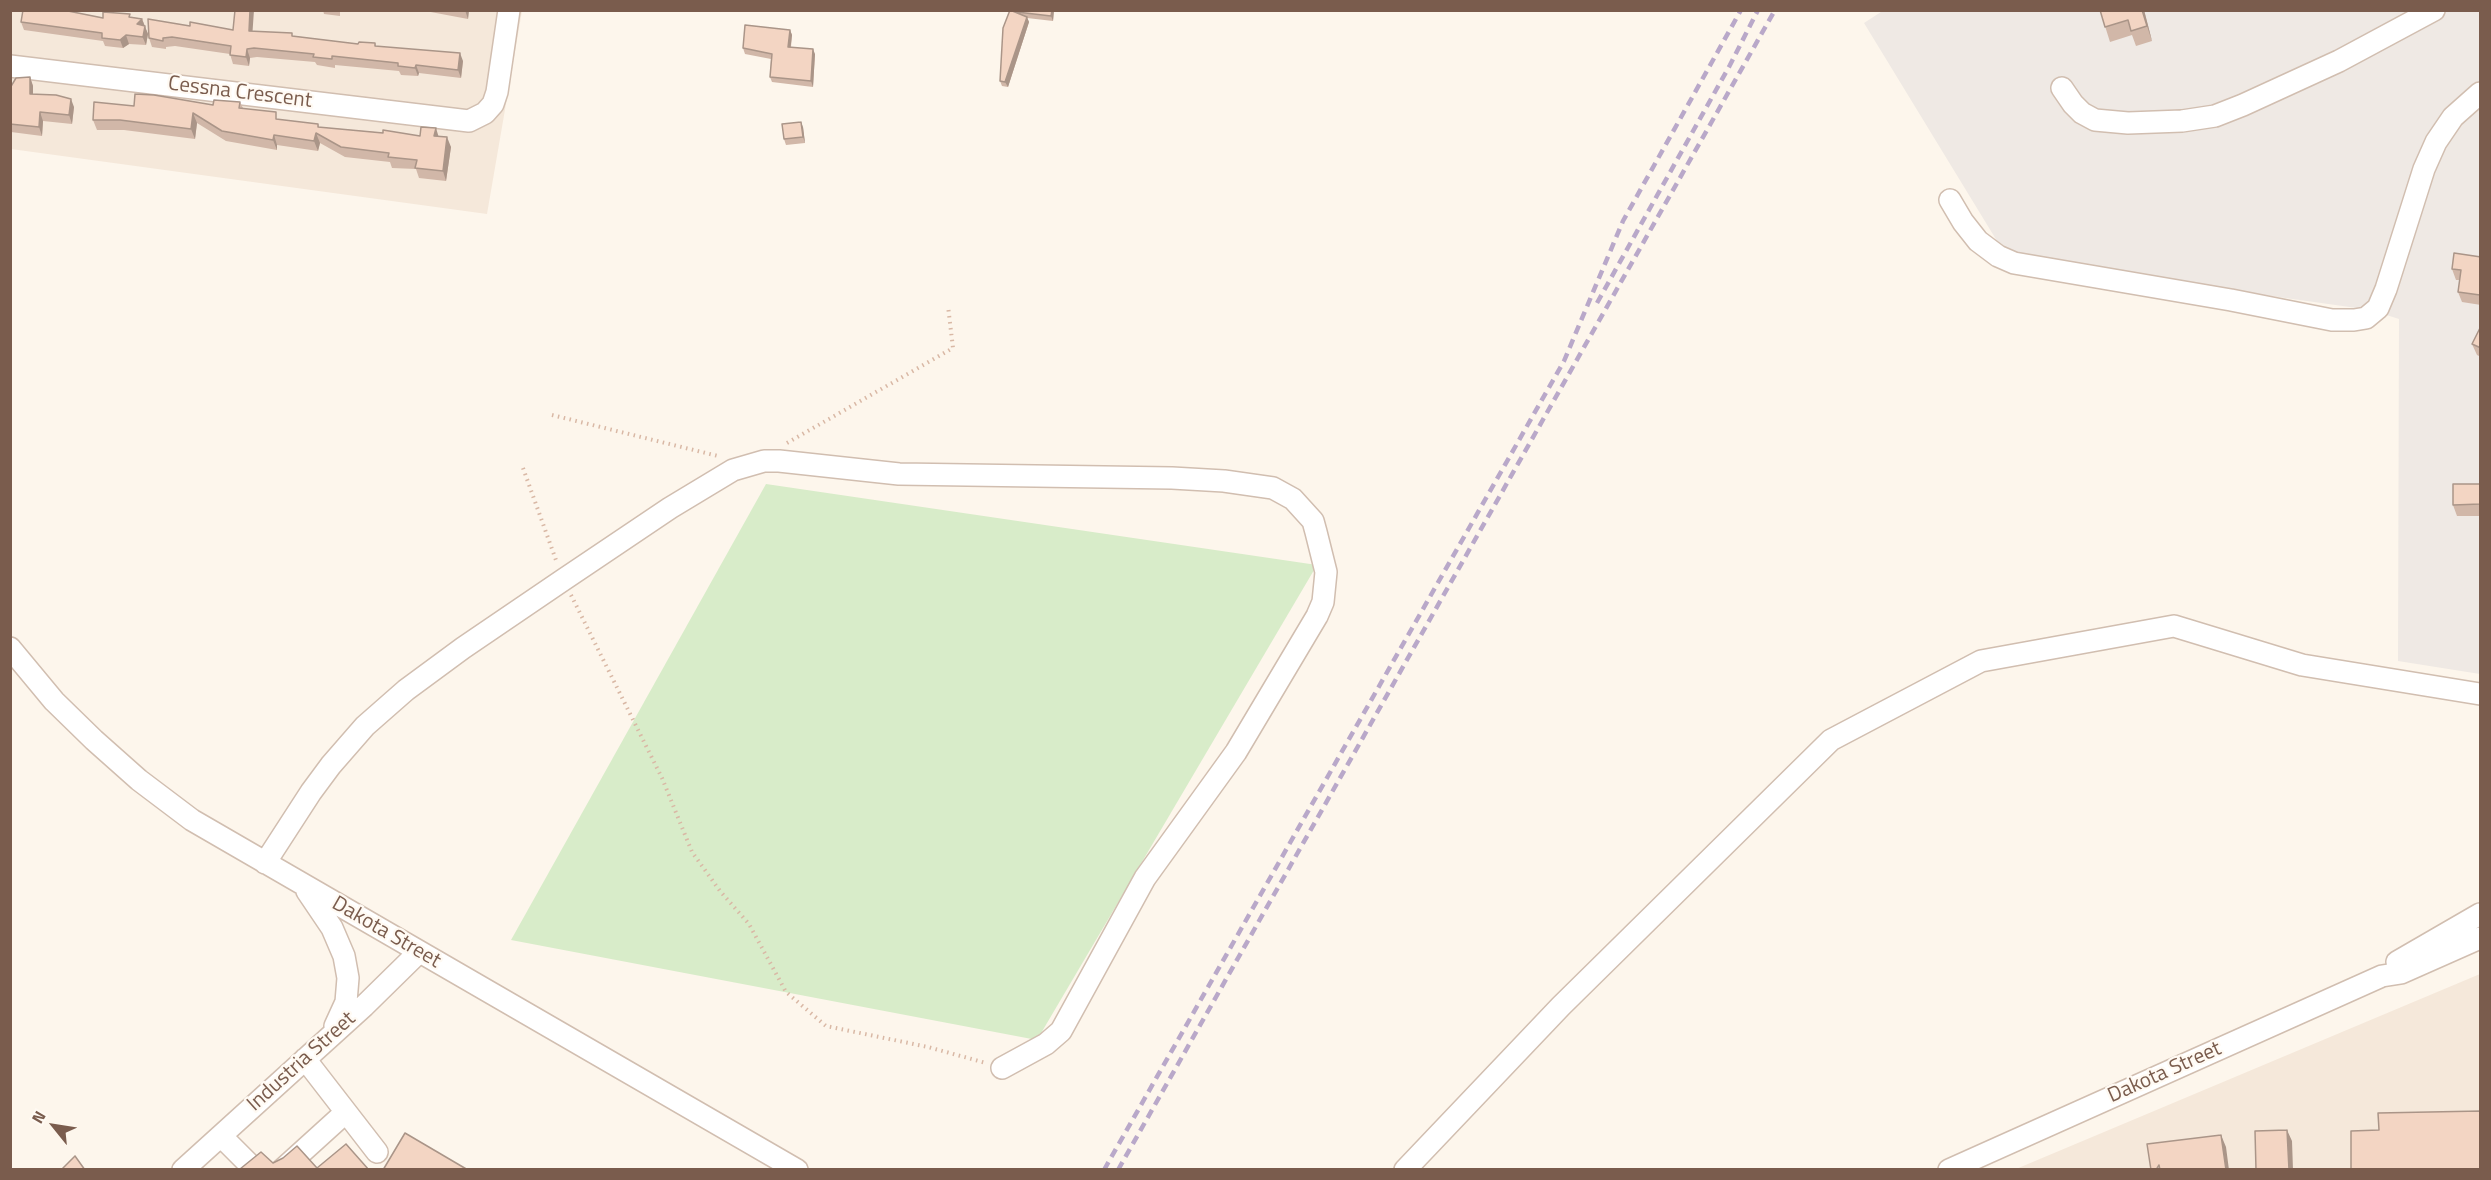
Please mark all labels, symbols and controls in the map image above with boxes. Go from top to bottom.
street label: Cessna Crescent [167,72,313,114]
street label: Dakota Street [327,892,445,974]
street label: Industria Street [243,1007,361,1117]
street label: Dakota Street [2104,1037,2226,1109]
north arrow [24,1096,84,1156]
text: N [25,1106,52,1128]

